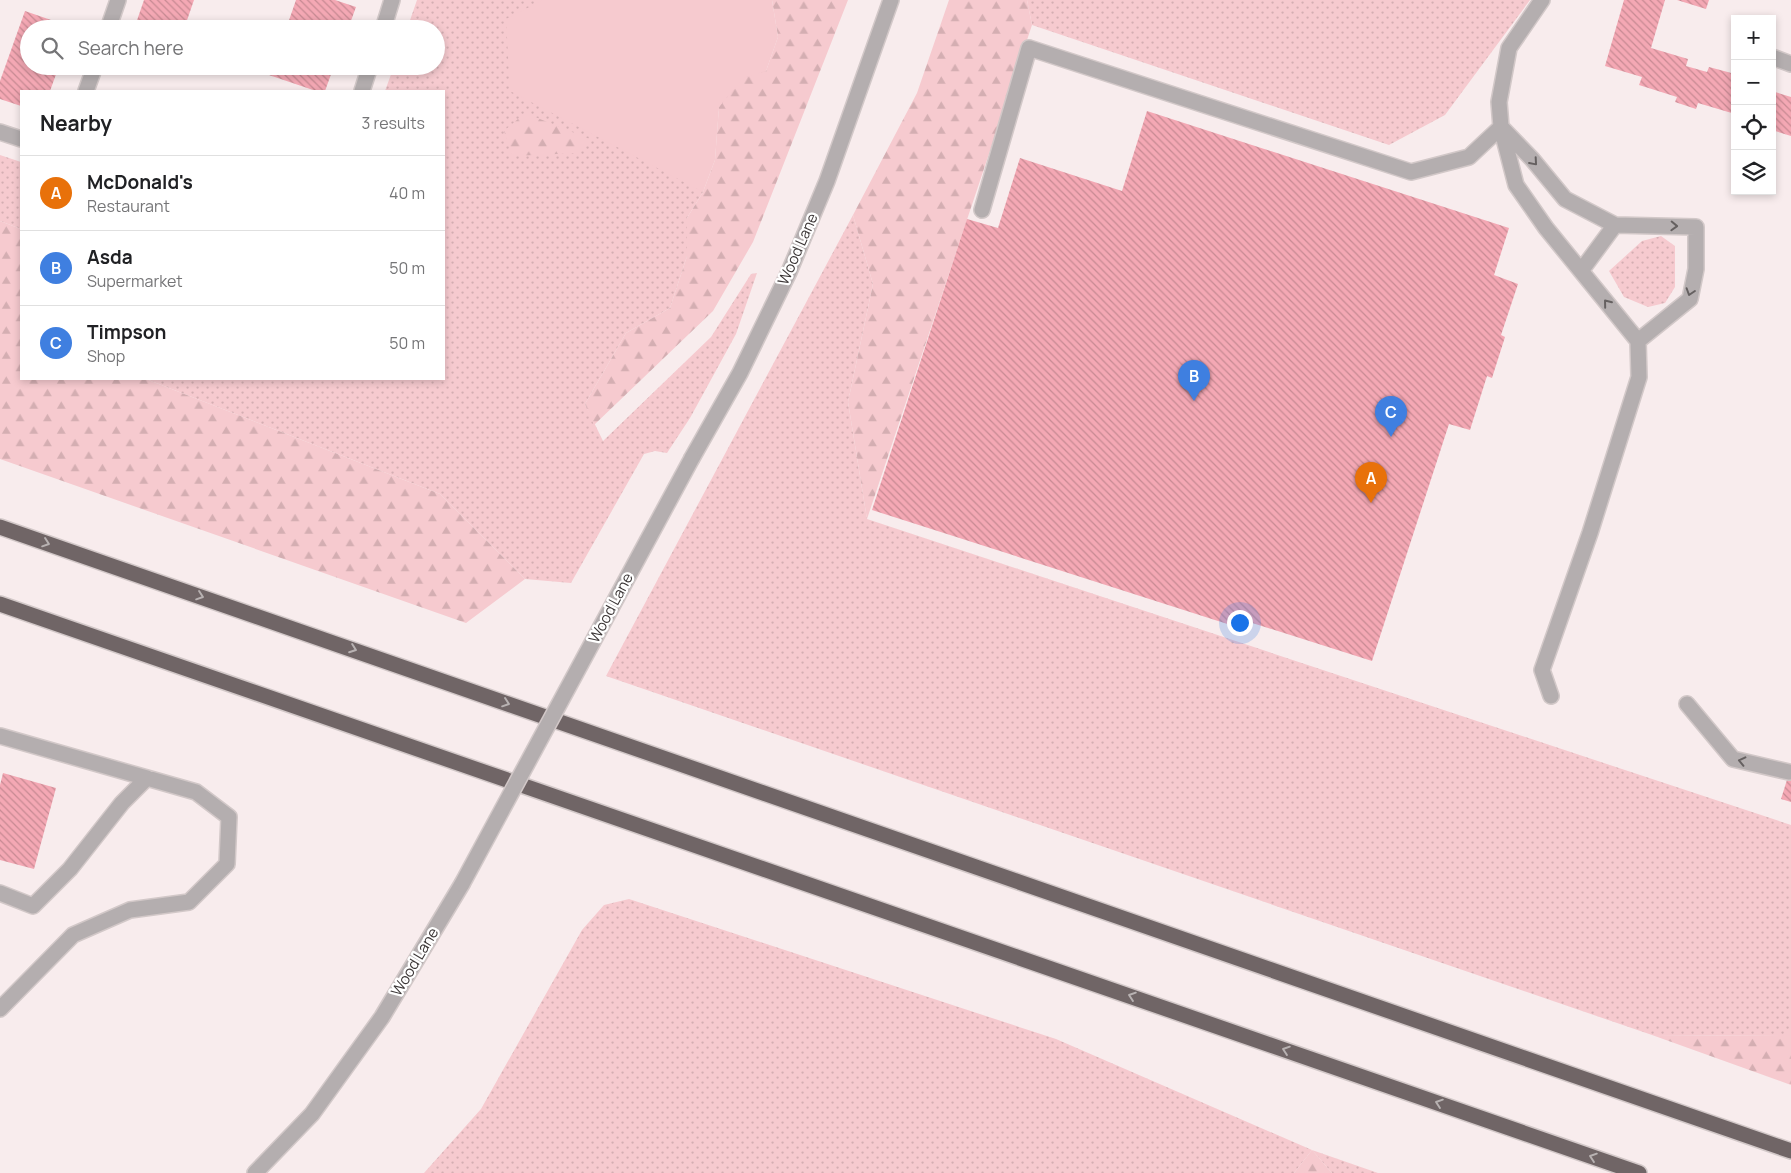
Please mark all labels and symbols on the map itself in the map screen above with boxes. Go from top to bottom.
one-way arrow [1529,157,1538,166]
street label: Wood Lane [772,209,823,288]
one-way arrow [1670,221,1678,232]
one-way arrow [1686,287,1696,296]
one-way arrow [1605,300,1613,309]
pin: B [1178,360,1210,401]
pin: C [1375,396,1407,437]
pin: A [1355,462,1387,503]
one-way arrow [41,537,50,547]
street label: Wood Lane [583,569,638,646]
one-way arrow [195,590,203,600]
your location [1227,610,1253,636]
one-way arrow [348,643,357,653]
one-way arrow [502,697,510,707]
one-way arrow [1737,756,1746,767]
street label: Wood Lane [386,923,443,1000]
one-way arrow [1129,992,1137,1002]
one-way arrow [1282,1046,1291,1056]
one-way arrow [1436,1099,1444,1109]
one-way arrow [1589,1153,1597,1163]

